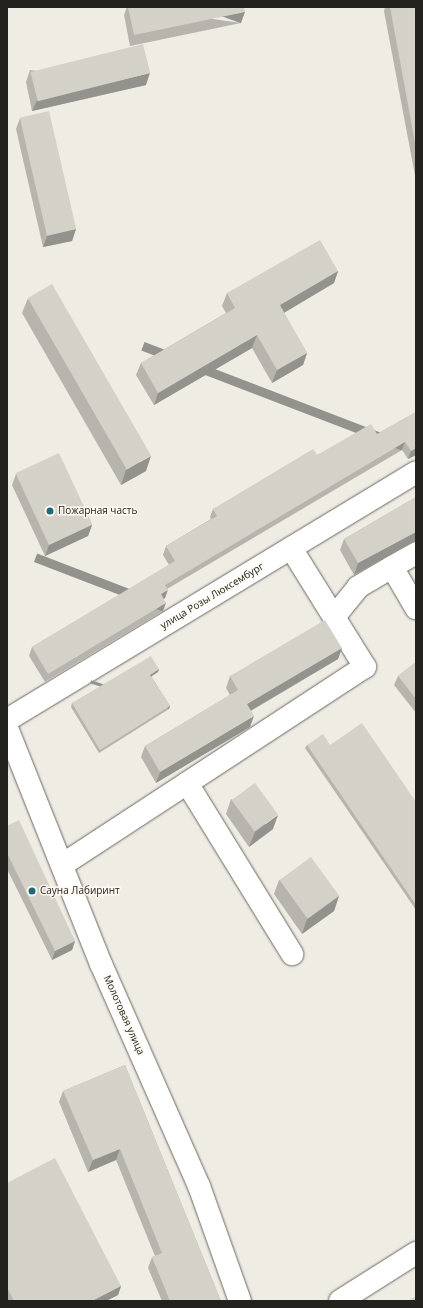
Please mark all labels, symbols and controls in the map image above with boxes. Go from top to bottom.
place label: Пожарная часть [58,505,137,517]
marker: Пожарная часть [45,506,55,516]
street label: улица Розы Люксембург [158,560,266,632]
place label: Сауна Лабиринт [40,885,120,897]
marker: Сауна Лабиринт [27,886,37,896]
street label: Молотовая улица [101,973,147,1057]

